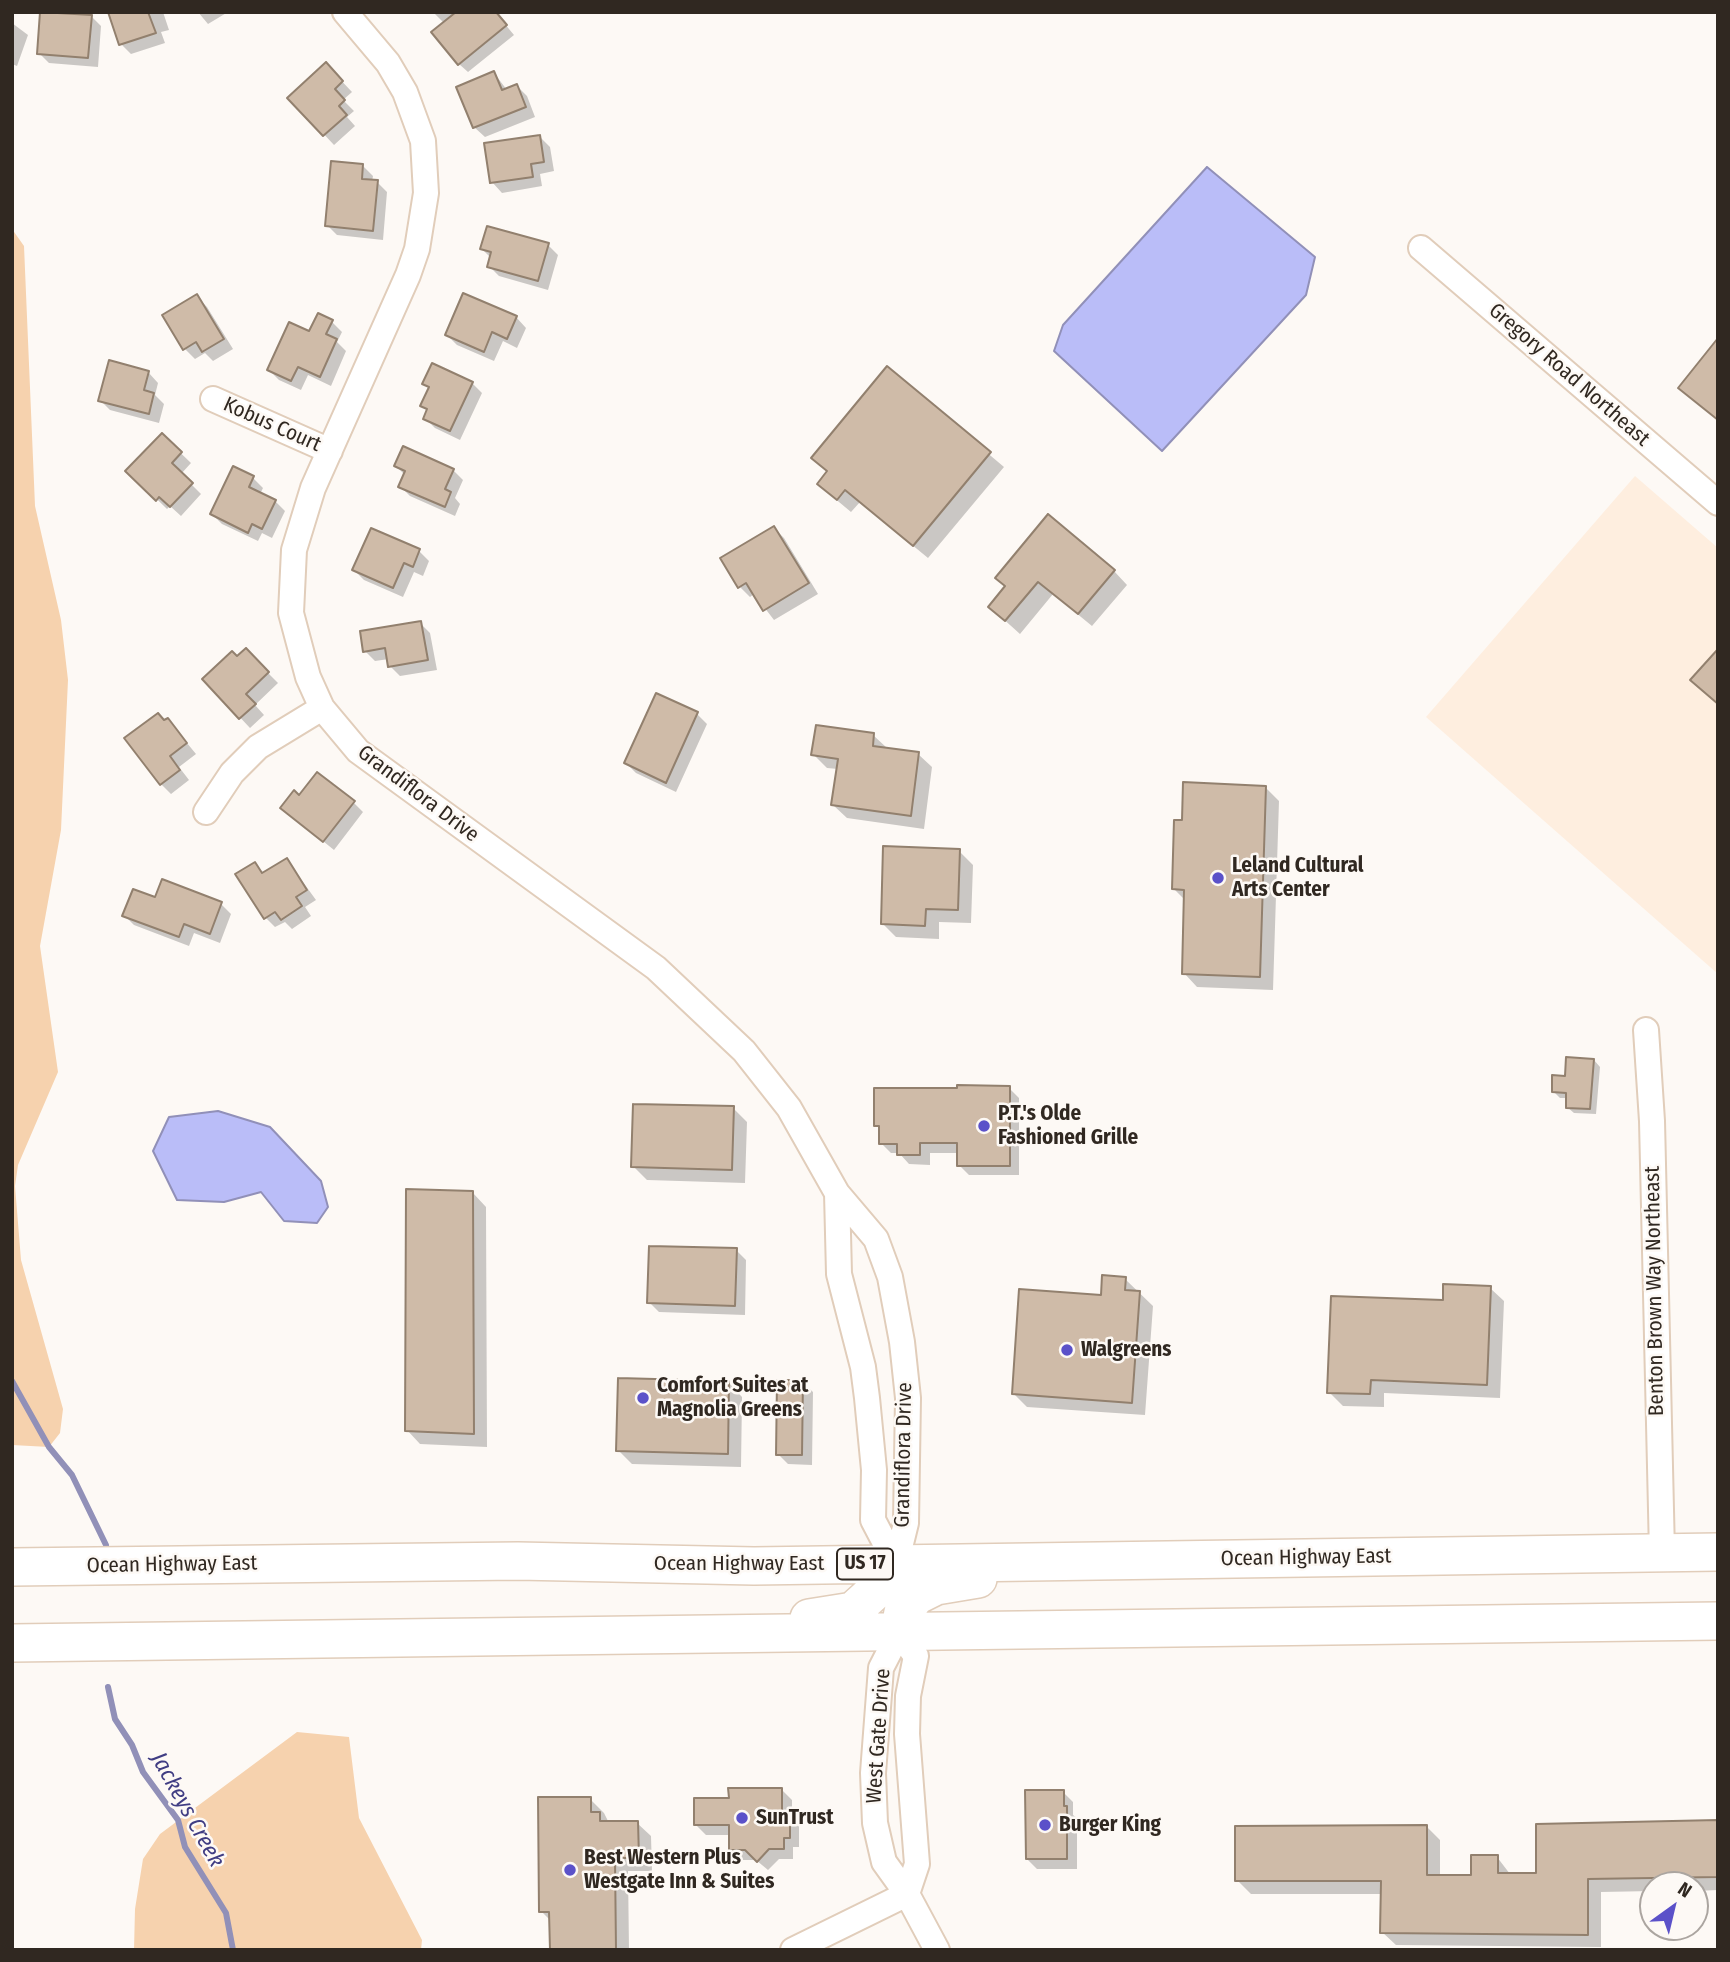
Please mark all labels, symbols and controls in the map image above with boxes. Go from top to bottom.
street label: Gregory Road Northeast [1483,298,1655,452]
street label: Kobus Court [219,392,325,458]
street label: Grandiflora Drive [352,740,484,848]
place label: Leland Cultural Arts Center [1232,853,1364,903]
marker: Leland Cultural Arts Center [1210,870,1226,886]
place label: P.T.'s Olde Fashioned Grille [998,1101,1138,1151]
marker: P.T.'s Olde Fashioned Grille [976,1118,992,1134]
street label: Benton Brown Way Northeast [1640,1166,1670,1416]
place label: Walgreens [1081,1337,1172,1363]
marker: Walgreens [1059,1342,1075,1358]
place label: Comfort Suites at Magnolia Greens [657,1373,808,1423]
street label: Grandiflora Drive [890,1382,918,1528]
marker: Comfort Suites at Magnolia Greens [635,1390,651,1406]
street label: Ocean Highway East [1221,1544,1391,1572]
road number: US 17 [837,1548,893,1580]
street label: Ocean Highway East [87,1551,257,1579]
street label: Ocean Highway East [654,1551,824,1577]
street label: West Gate Drive [862,1668,896,1804]
water label: Jackeys Creek [144,1748,230,1872]
place label: SunTrust [756,1805,834,1831]
marker: SunTrust [734,1810,750,1826]
place label: Burger King [1059,1812,1161,1838]
marker: Burger King [1037,1817,1053,1833]
place label: Best Western Plus Westgate Inn & Suites [584,1845,774,1895]
marker: Best Western Plus Westgate Inn & Suites [562,1862,578,1878]
north arrow [1639,1871,1709,1941]
text: N [1674,1877,1696,1903]

